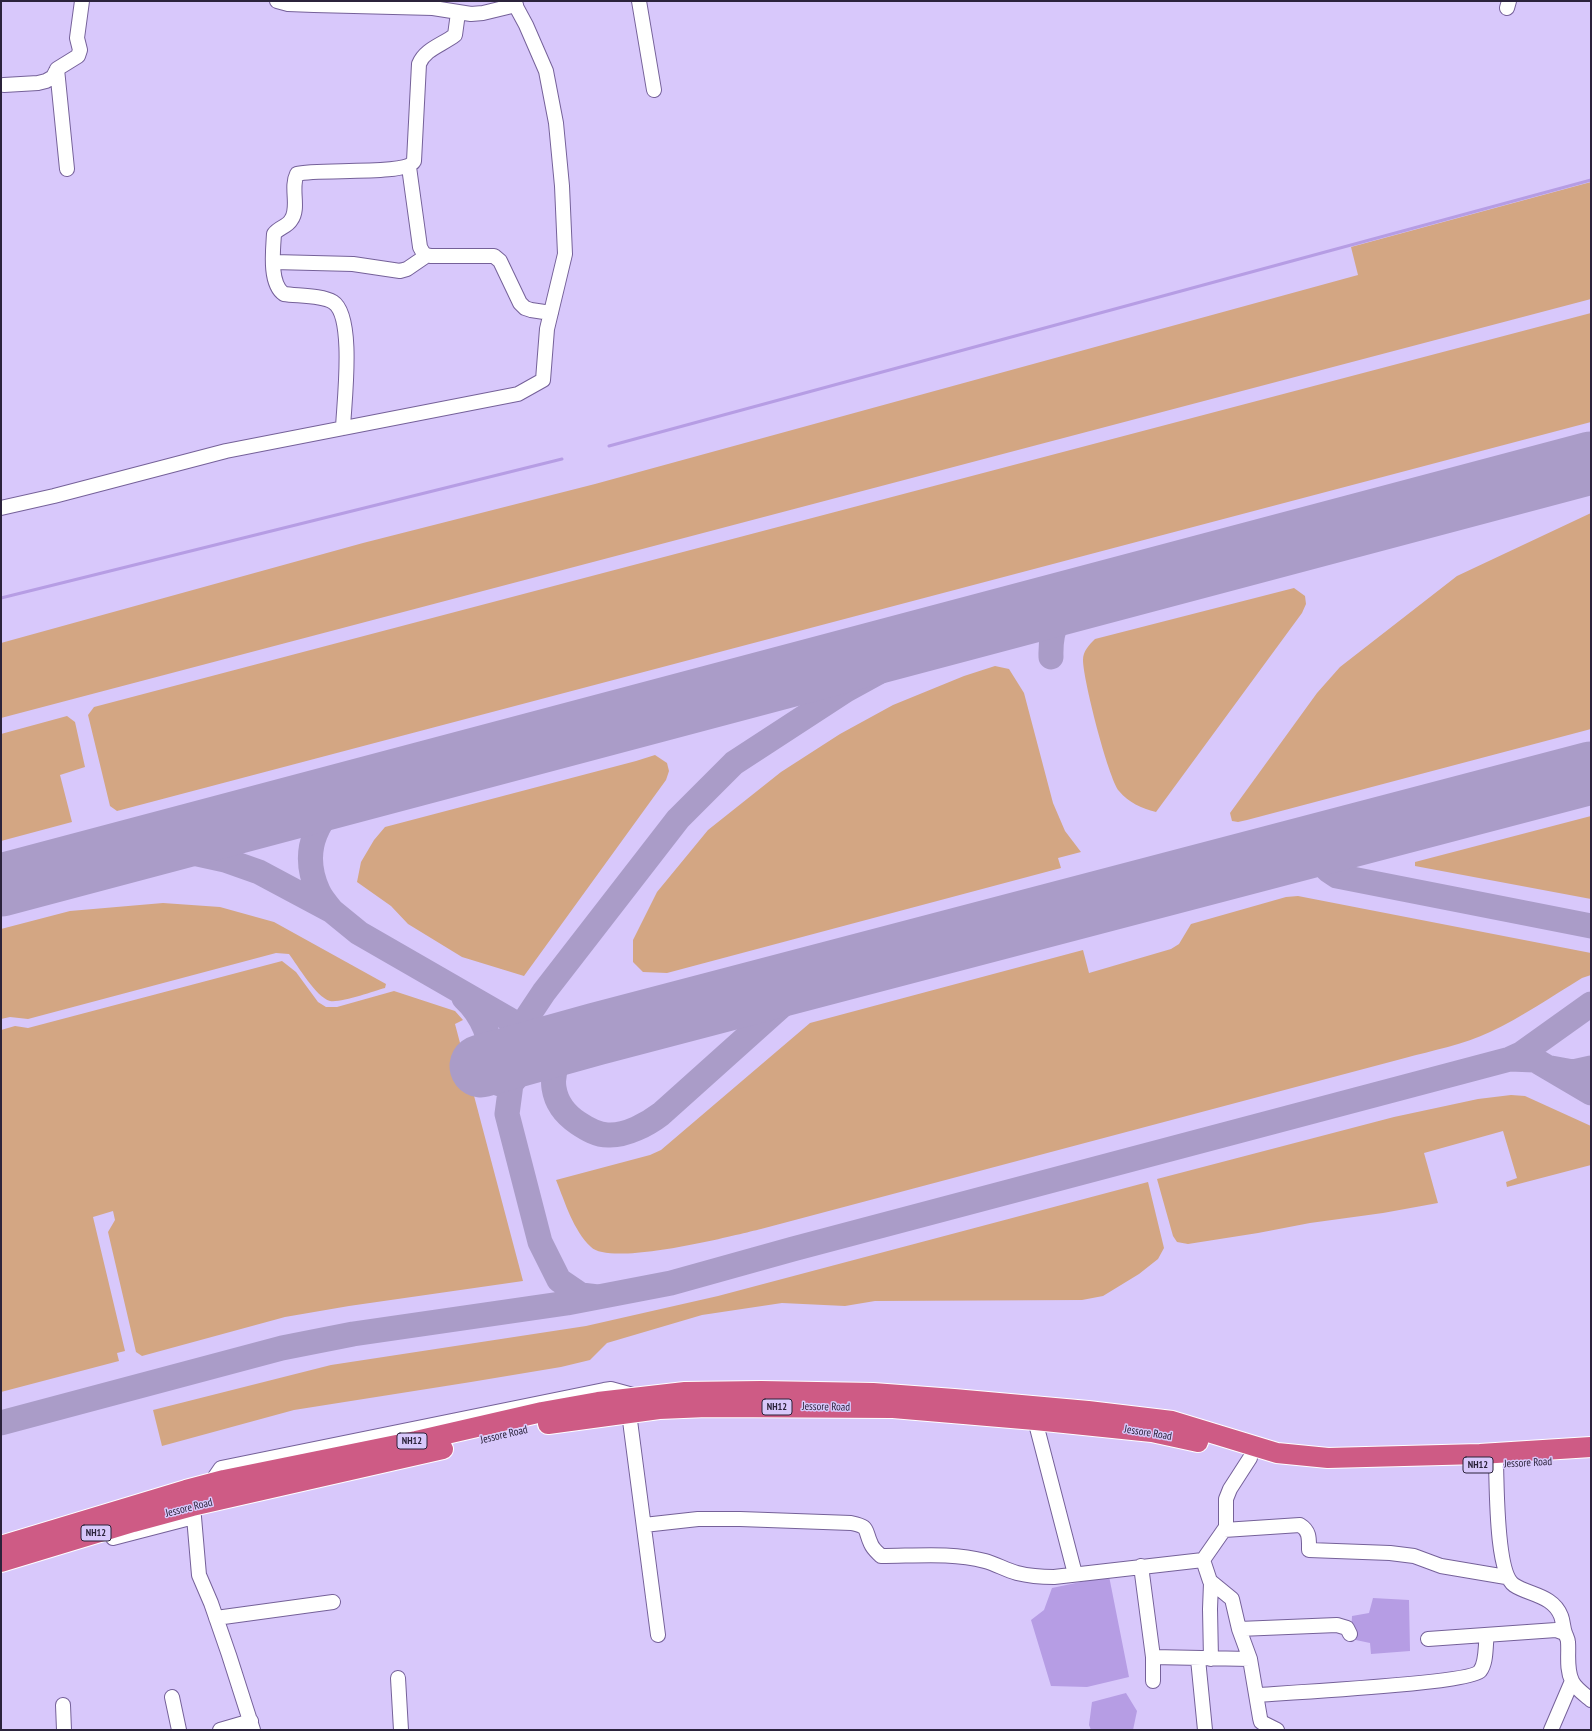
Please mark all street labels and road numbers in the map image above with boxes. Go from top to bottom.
road number: NH12 [762,1399,792,1415]
street label: Jessore Road [802,1400,850,1414]
street label: Jessore Road [479,1423,529,1447]
street label: Jessore Road [1123,1423,1173,1443]
road number: NH12 [397,1433,427,1449]
street label: Jessore Road [1504,1455,1552,1471]
road number: NH12 [1463,1457,1493,1473]
street label: Jessore Road [164,1496,214,1520]
road number: NH12 [81,1525,111,1541]

